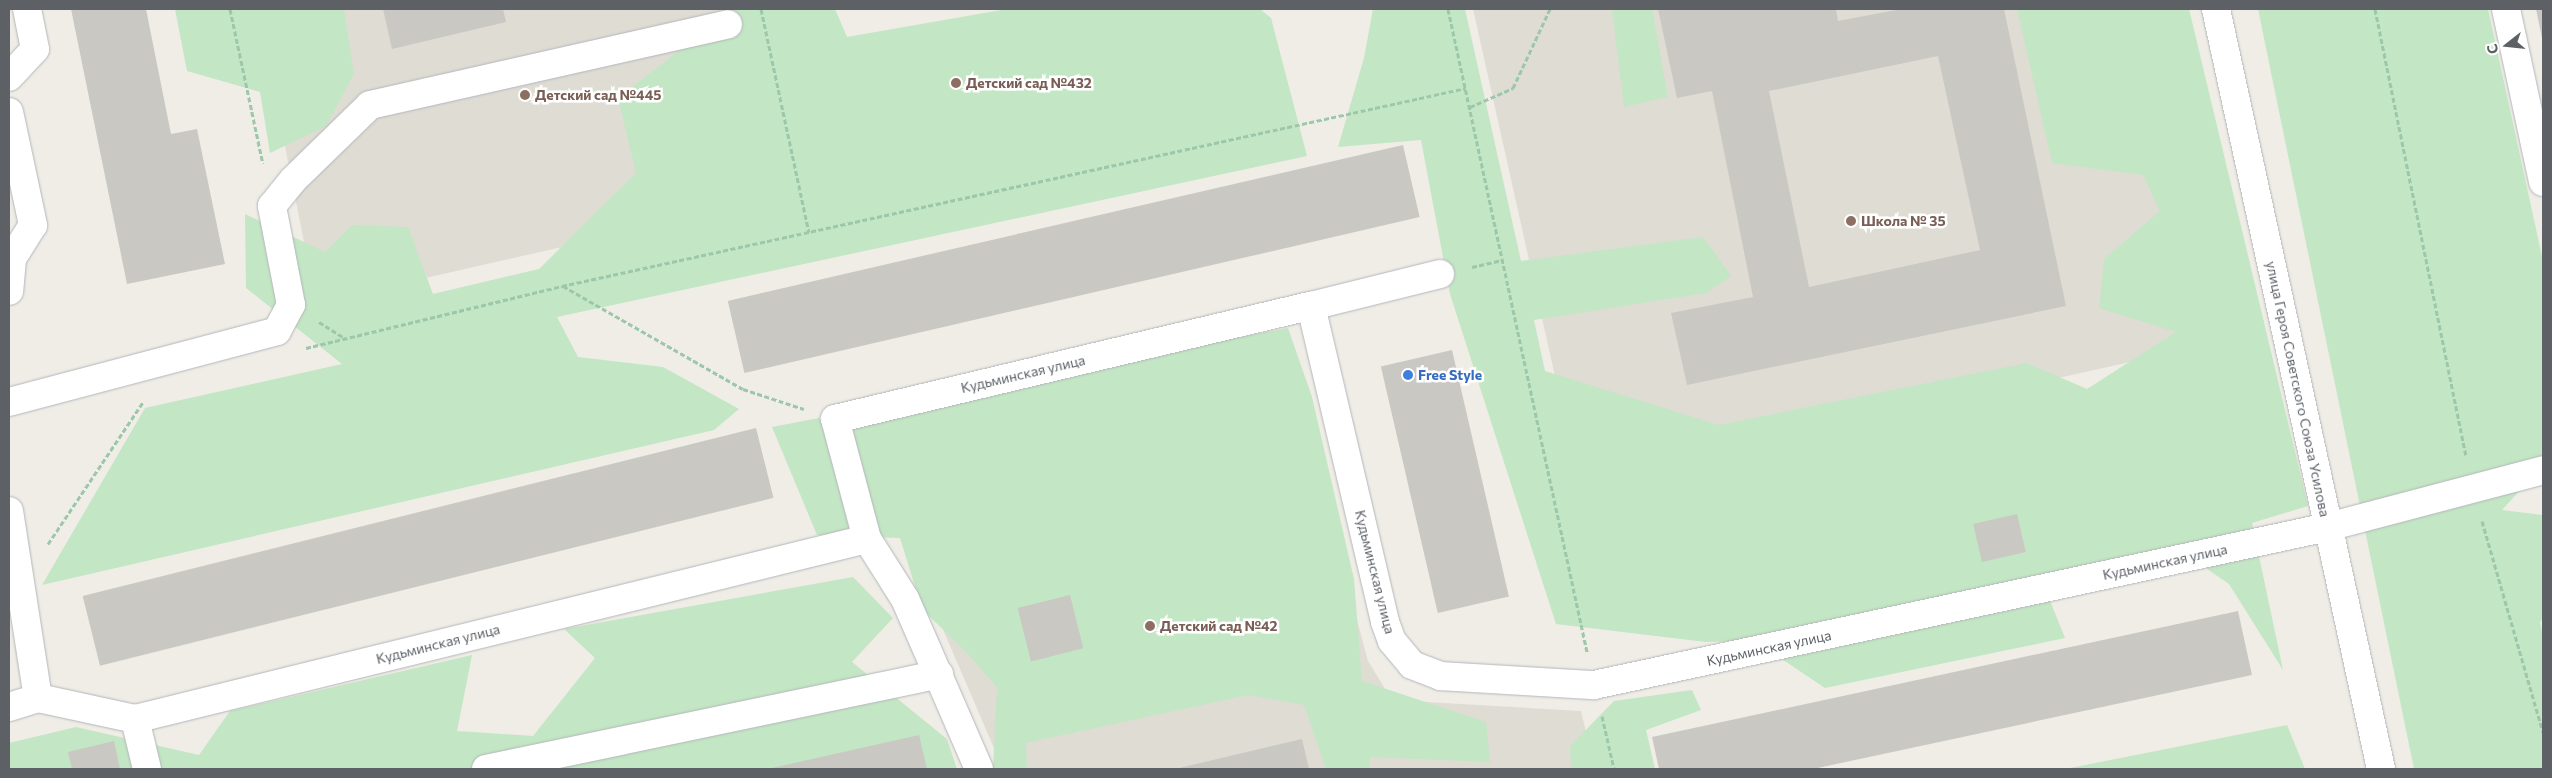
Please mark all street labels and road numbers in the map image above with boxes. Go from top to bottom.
street label: улица Героя Советского Союза Усилова [2263,260,2333,518]
street label: Кудьминская улица [959,352,1087,396]
street label: Кудьминская улица [1351,508,1399,636]
street label: Кудьминская улица [2101,541,2229,583]
street label: Кудьминская улица [374,620,502,668]
street label: Кудьминская улица [1705,627,1833,669]

